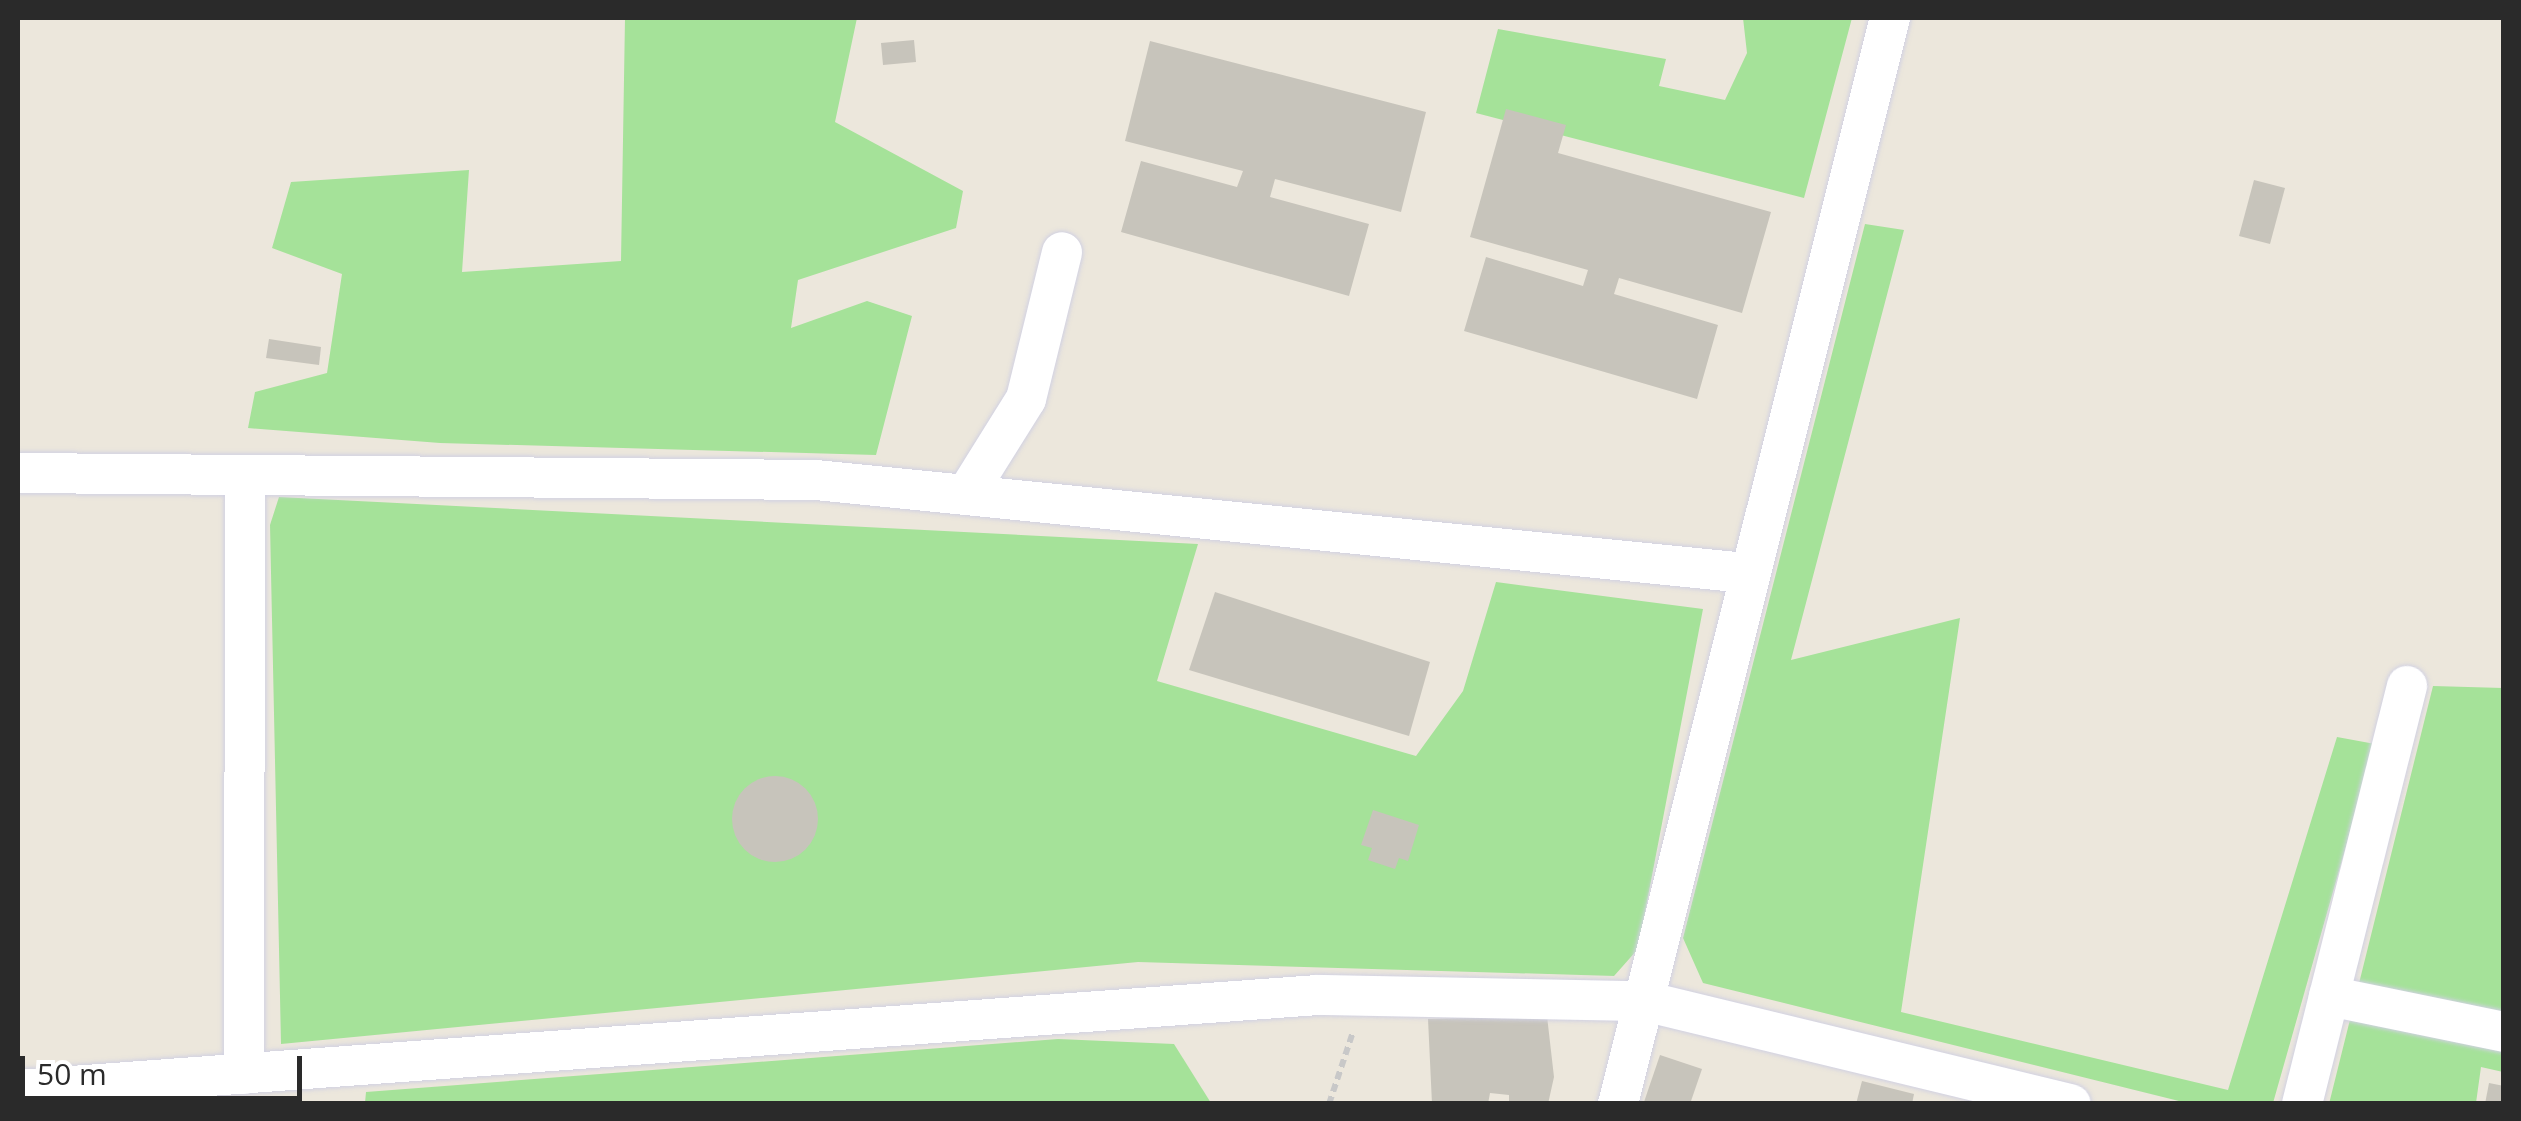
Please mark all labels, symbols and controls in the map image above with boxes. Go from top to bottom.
scale bar [25,1036,308,1098]
text: 50 m [37,1053,107,1094]

